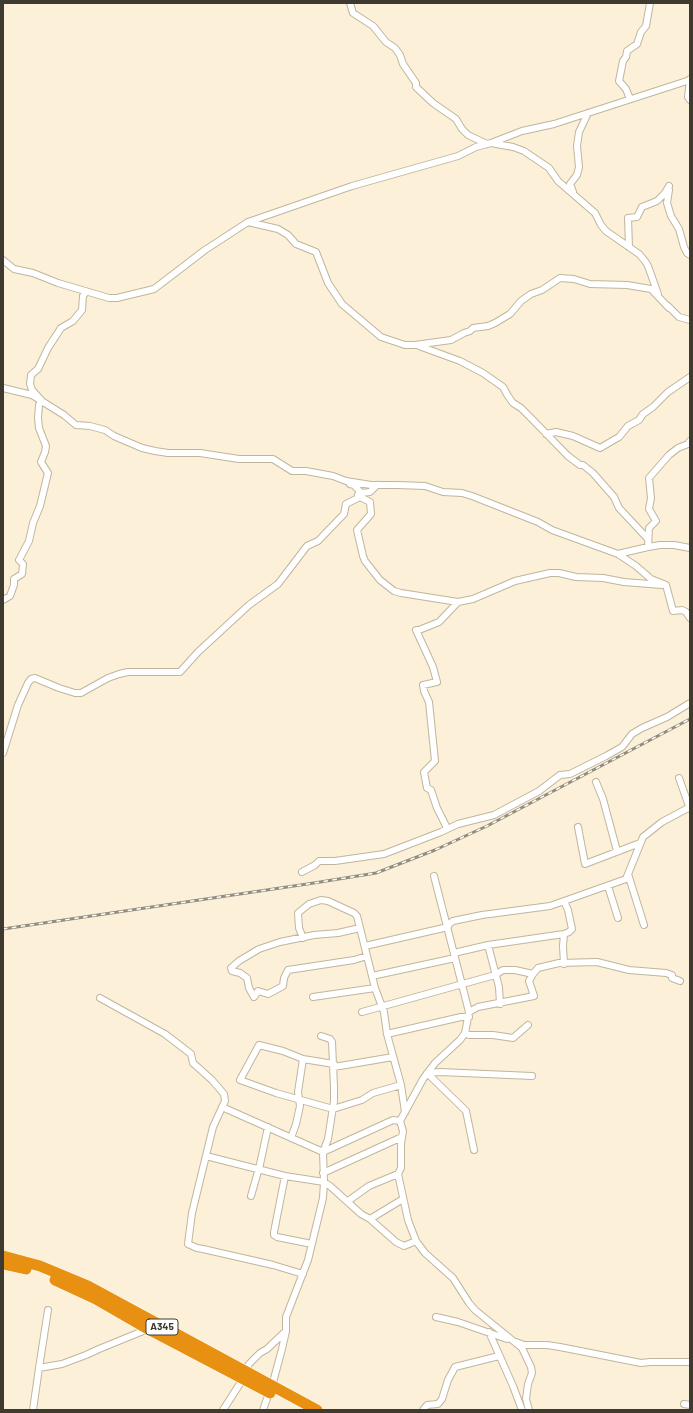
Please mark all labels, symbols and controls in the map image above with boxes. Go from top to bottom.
road number: A345 [146,1319,178,1335]

